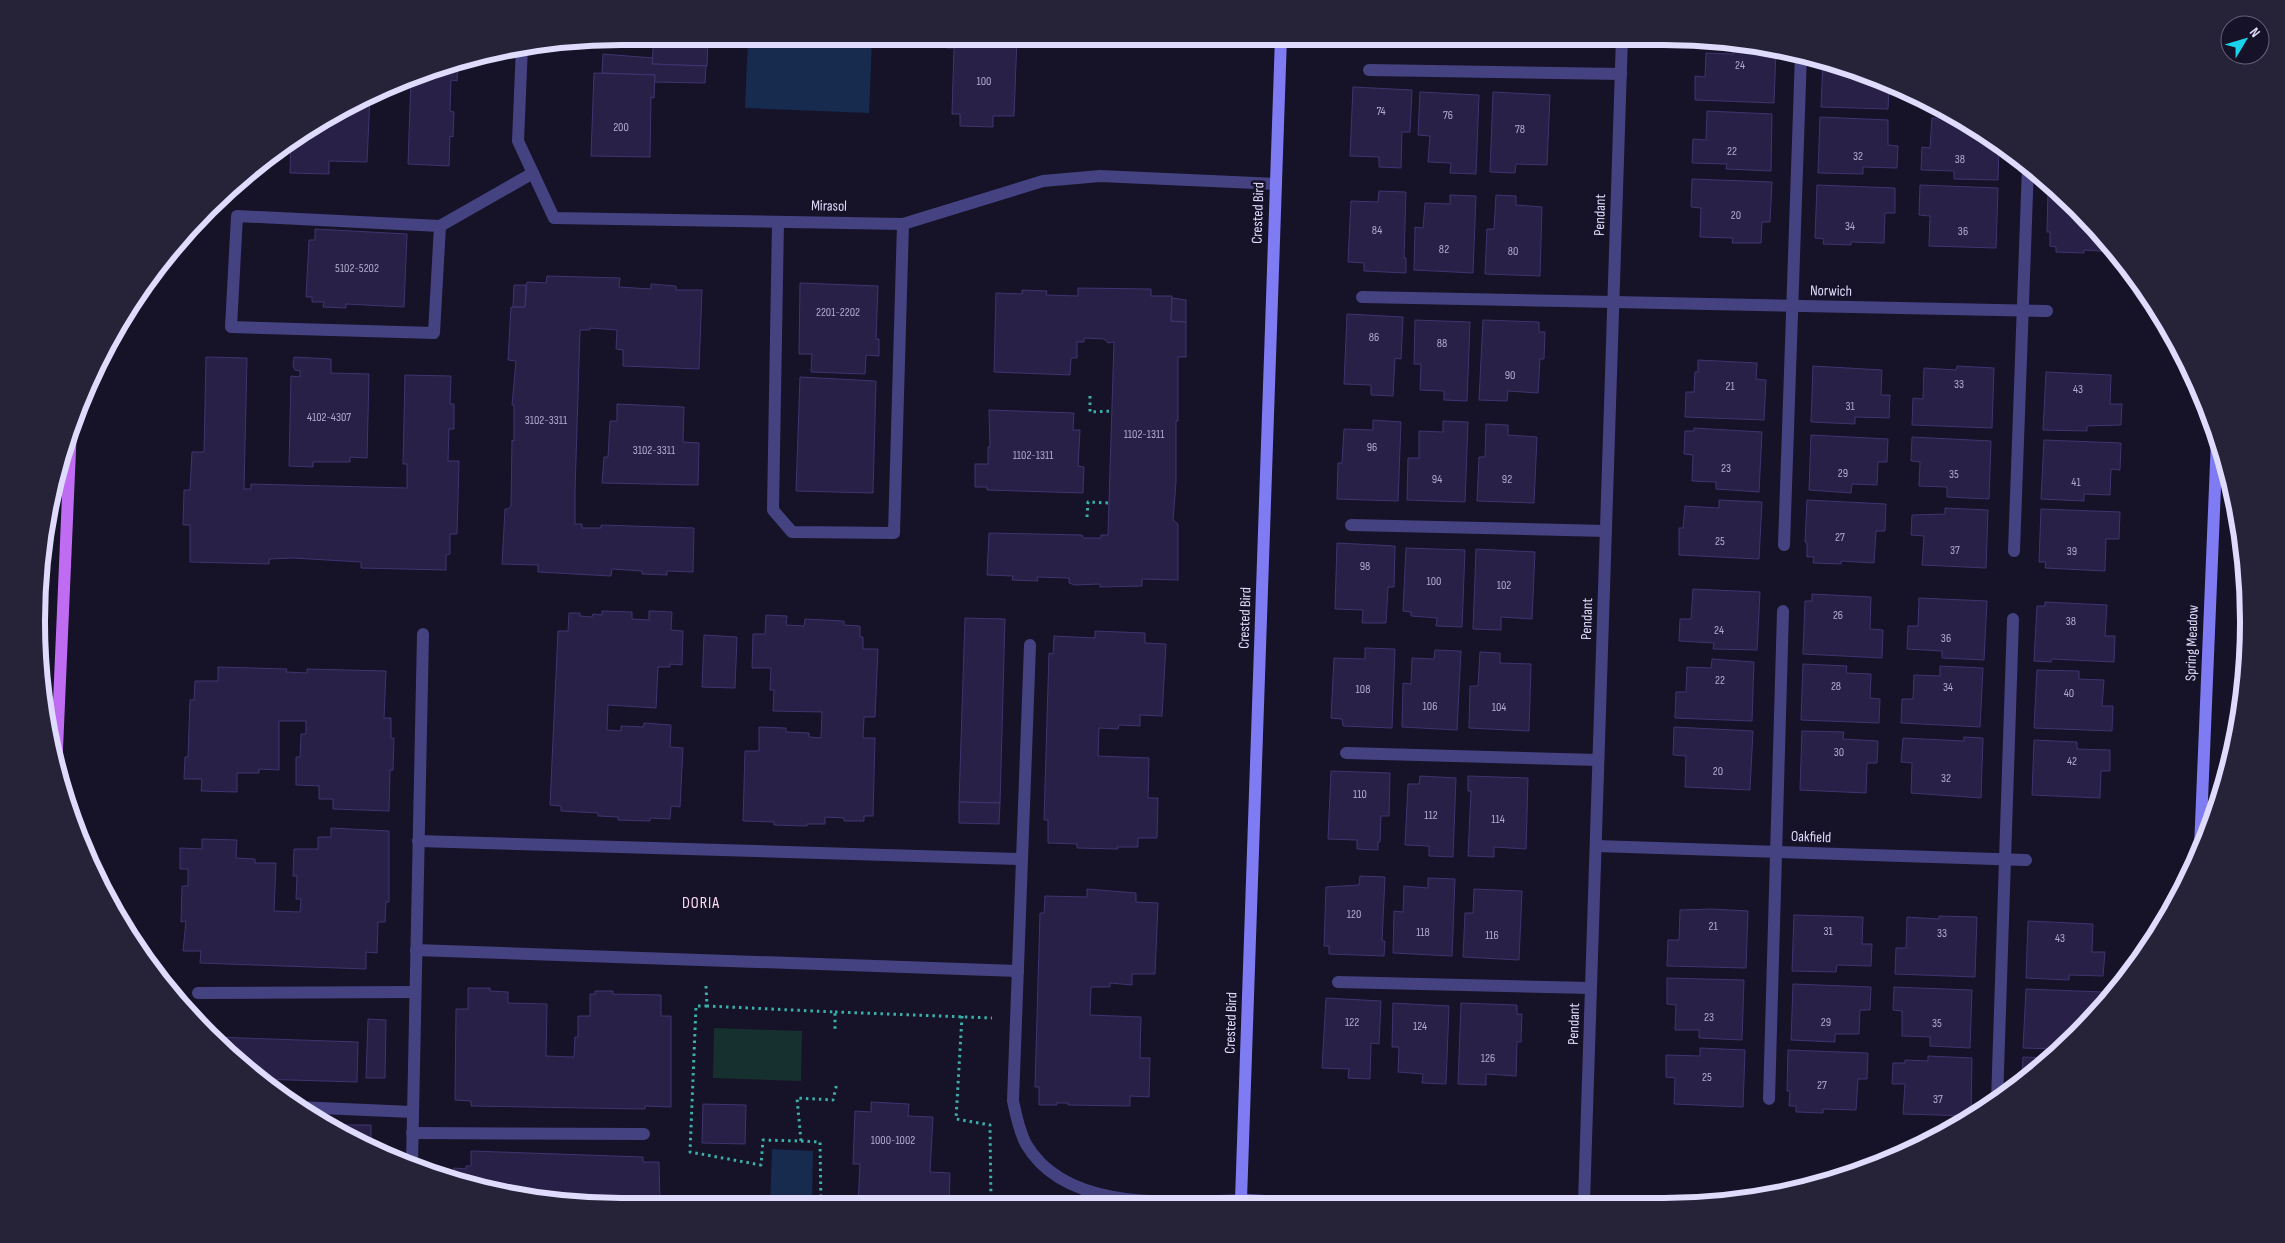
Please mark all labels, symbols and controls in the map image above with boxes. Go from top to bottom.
north arrow [2220,15,2270,65]
text: N [2246,24,2264,40]
house number: 24 [1735,58,1745,73]
house number: 100 [977,74,991,89]
house number: 74 [1376,104,1386,119]
house number: 76 [1443,108,1453,123]
house number: 200 [613,120,629,135]
house number: 78 [1515,122,1525,137]
house number: 22 [1727,144,1737,159]
house number: 32 [1853,149,1863,164]
house number: 38 [1955,152,1965,167]
street label: Crested Bird [1247,182,1269,244]
street label: Pendant [1590,193,1610,236]
street label: Mirasol [811,196,847,216]
house number: 20 [1731,208,1741,223]
house number: 34 [1845,219,1855,234]
house number: 84 [1372,223,1382,238]
house number: 36 [1958,224,1968,239]
house number: 82 [1439,242,1449,257]
house number: 80 [1508,244,1518,259]
house number: 5102-5202 [335,261,379,276]
street label: Norwich [1810,281,1852,301]
house number: 2201-2202 [816,305,860,320]
house number: 86 [1369,330,1379,345]
house number: 88 [1437,336,1447,351]
house number: 90 [1505,368,1515,383]
house number: 33 [1954,377,1964,392]
house number: 21 [1725,379,1735,394]
house number: 43 [2073,382,2083,397]
house number: 31 [1845,399,1855,414]
house number: 4102-4307 [307,410,351,425]
house number: 3102-3311 [525,413,568,428]
house number: 1102-1311 [1124,427,1165,442]
house number: 96 [1367,440,1377,455]
house number: 3102-3311 [633,443,676,458]
house number: 1102-1311 [1013,448,1054,463]
house number: 23 [1721,461,1731,476]
house number: 29 [1838,466,1848,481]
house number: 35 [1949,467,1959,482]
house number: 94 [1432,472,1442,487]
house number: 92 [1502,472,1512,487]
house number: 41 [2071,475,2081,490]
house number: 27 [1835,530,1845,545]
house number: 25 [1715,534,1725,549]
house number: 37 [1950,543,1960,558]
house number: 39 [2067,544,2077,559]
house number: 98 [1360,559,1370,574]
house number: 100 [1427,574,1441,589]
house number: 102 [1497,578,1511,593]
street label: Crested Bird [1234,587,1256,649]
street label: Pendant [1577,597,1597,640]
street label: Spring Meadow [2181,604,2203,681]
house number: 26 [1833,608,1843,623]
house number: 38 [2066,614,2076,629]
house number: 24 [1714,623,1724,638]
house number: 36 [1941,631,1951,646]
house number: 22 [1715,673,1725,688]
house number: 28 [1831,679,1841,694]
house number: 34 [1943,680,1953,695]
house number: 108 [1356,682,1370,697]
house number: 40 [2064,686,2074,701]
house number: 106 [1423,699,1437,714]
house number: 104 [1492,700,1506,715]
house number: 30 [1834,745,1844,760]
house number: 42 [2067,754,2077,769]
house number: 20 [1713,764,1723,779]
house number: 32 [1941,771,1951,786]
house number: 110 [1353,787,1367,802]
house number: 112 [1424,808,1438,823]
house number: 114 [1491,812,1505,827]
street label: Oakfield [1790,827,1832,847]
district label: DORIA [682,894,720,913]
house number: 120 [1347,907,1361,922]
house number: 21 [1708,919,1718,934]
house number: 31 [1823,924,1833,939]
house number: 118 [1416,925,1430,940]
house number: 33 [1937,926,1947,941]
house number: 116 [1485,928,1499,943]
house number: 43 [2055,931,2065,946]
street label: Crested Bird [1220,992,1242,1054]
street label: Pendant [1564,1002,1584,1045]
house number: 23 [1704,1010,1714,1025]
house number: 122 [1345,1015,1359,1030]
house number: 29 [1821,1015,1831,1030]
house number: 35 [1932,1016,1942,1031]
house number: 124 [1413,1019,1427,1034]
house number: 126 [1481,1051,1495,1066]
house number: 25 [1702,1070,1712,1085]
house number: 27 [1817,1078,1827,1093]
house number: 37 [1933,1092,1943,1107]
house number: 1000-1002 [871,1133,915,1148]

